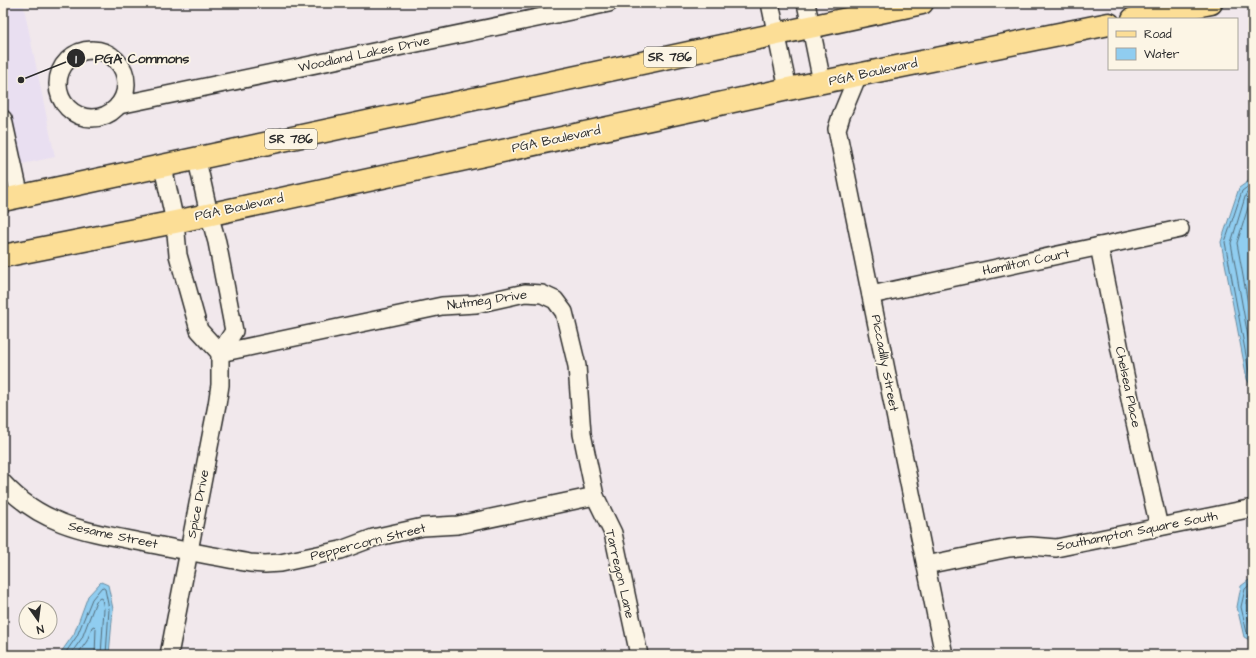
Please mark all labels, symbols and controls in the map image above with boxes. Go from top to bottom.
legend [1108,18,1238,70]
text: Road [1144,26,1172,43]
street label: Woodland Lakes Drive [296,31,432,77]
callout: PGA Commons [66,45,197,71]
text: Water [1144,46,1180,63]
road number: SR 786 [644,47,696,67]
text: PGA Commons [95,49,189,69]
text: 1 [75,51,77,68]
street label: PGA Boulevard [827,54,919,90]
street label: PGA Boulevard [510,121,602,157]
road number: SR 786 [265,129,317,149]
street label: PGA Boulevard [193,189,285,225]
street label: Hamilton Court [981,244,1072,280]
street label: Nutmeg Drive [446,285,528,315]
street label: Piccadilly Street [866,313,903,414]
street label: Chelsea Place [1111,345,1145,429]
street label: Spice Drive [183,468,213,540]
street label: Southampton Square South [1055,506,1220,555]
street label: Sesame Street [67,517,160,553]
street label: Peppercorn Street [308,519,428,565]
street label: Tarregon Lane [600,528,639,621]
north arrow [18,600,58,640]
text: N [35,621,45,637]

